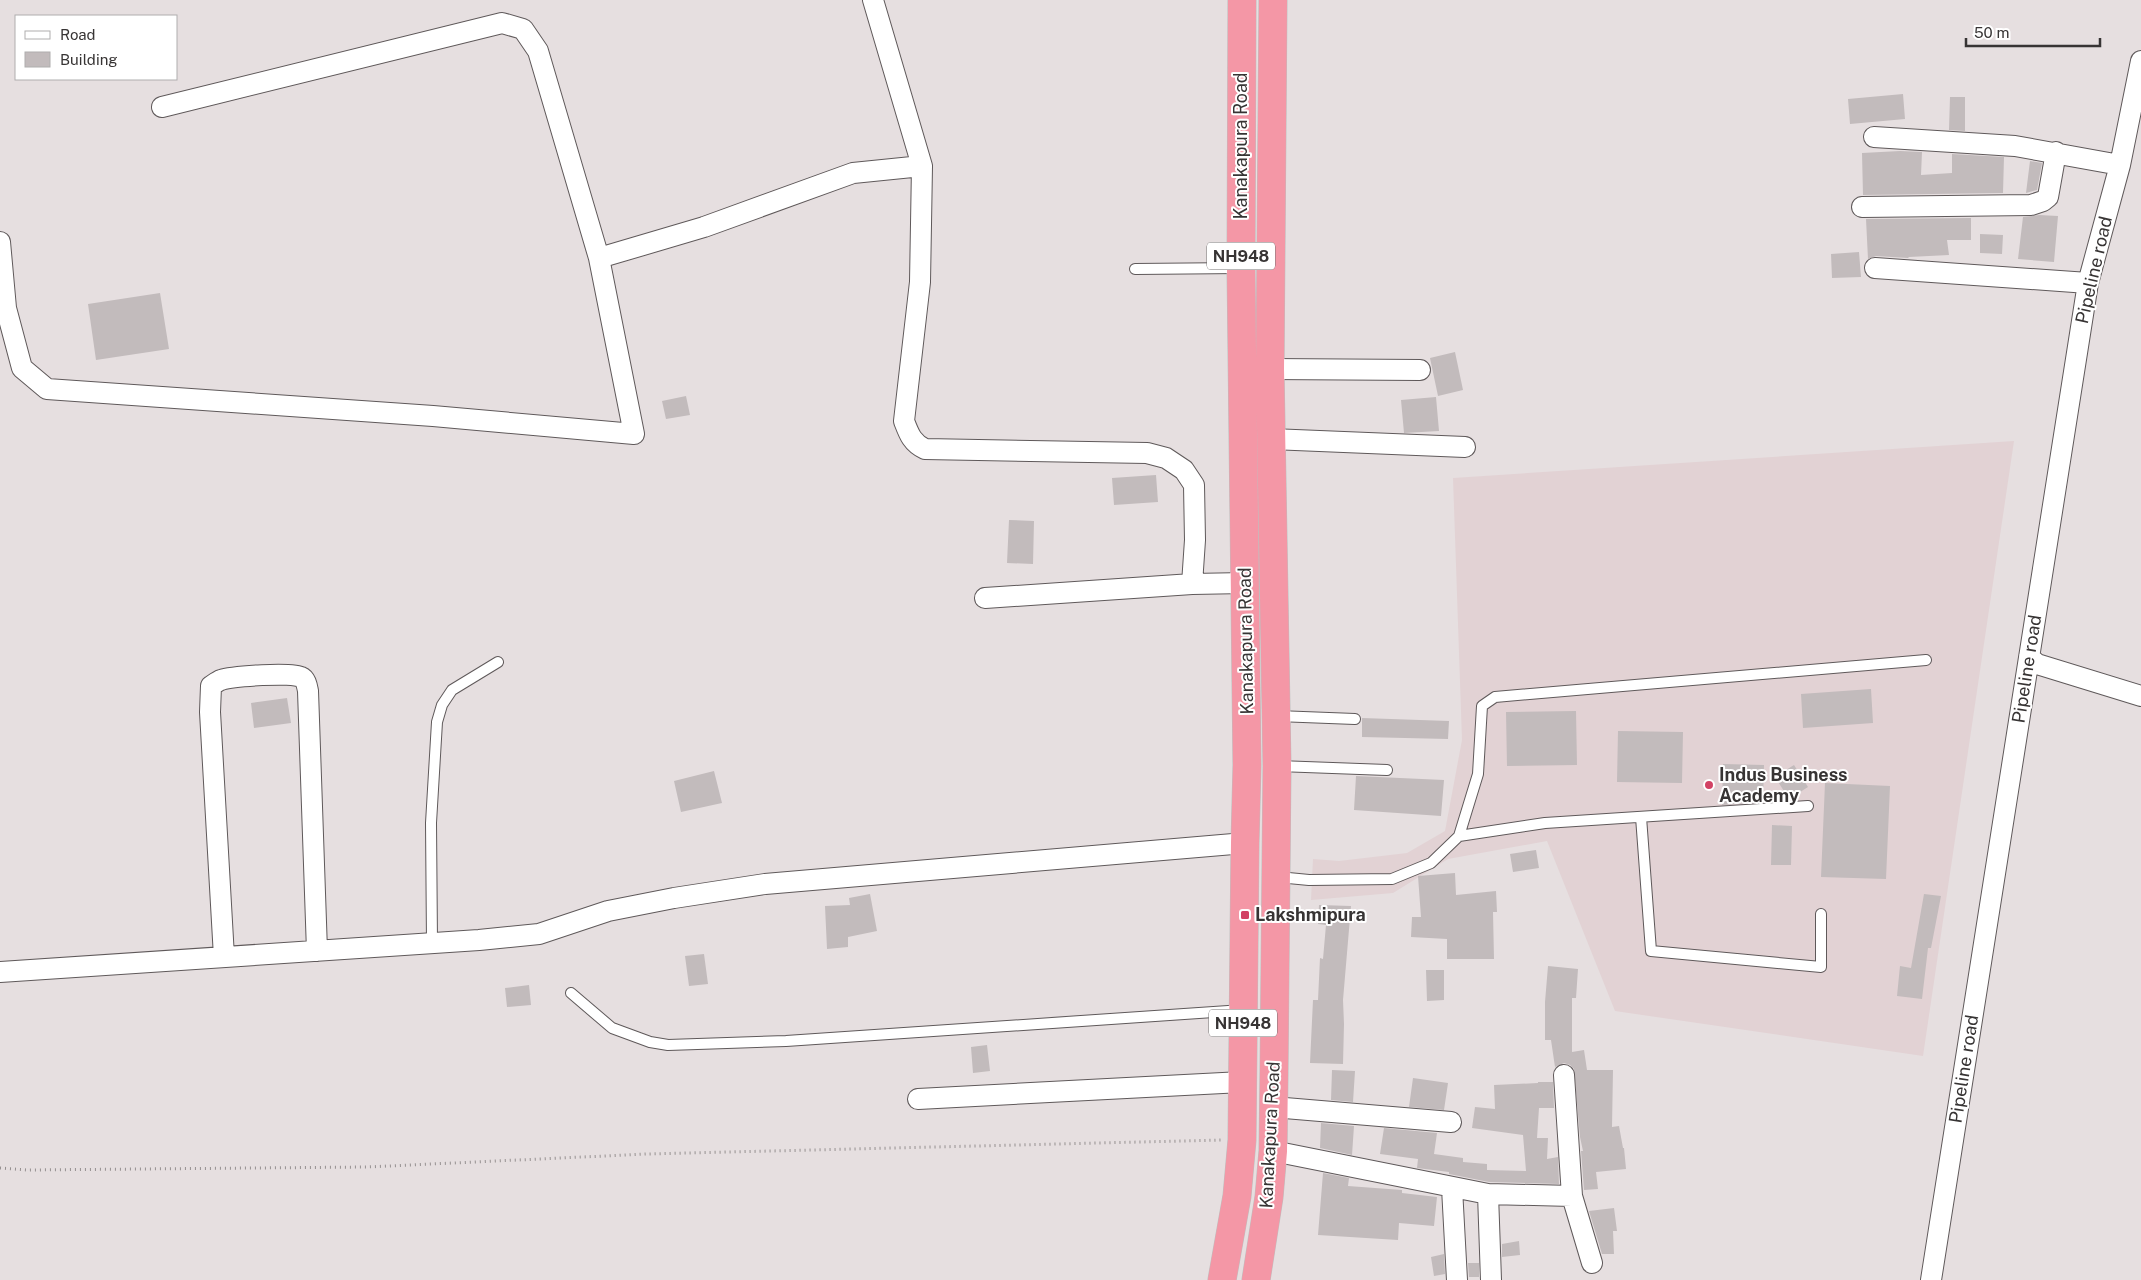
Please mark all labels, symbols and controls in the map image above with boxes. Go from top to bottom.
legend [15,15,178,80]
scale bar [1966,15,2100,47]
text: 50 m [1974,24,2009,41]
text: Road [60,26,96,43]
text: Building [60,51,118,68]
street label: Kanakapura Road [1230,72,1251,220]
street label: Pipeline road [2071,214,2116,326]
road number: NH948 [1207,242,1275,270]
street label: Kanakapura Road [1234,567,1257,715]
street label: Pipeline road [2008,613,2045,725]
place label: Indus Business Academy [1719,764,1848,806]
marker: Indus Business Academy [1703,779,1715,791]
place label: Lakshmipura [1255,904,1366,925]
marker: Lakshmipura [1239,909,1251,921]
road number: NH948 [1209,1010,1277,1036]
street label: Pipeline road [1945,1013,1982,1125]
street label: Kanakapura Road [1255,1061,1284,1209]

